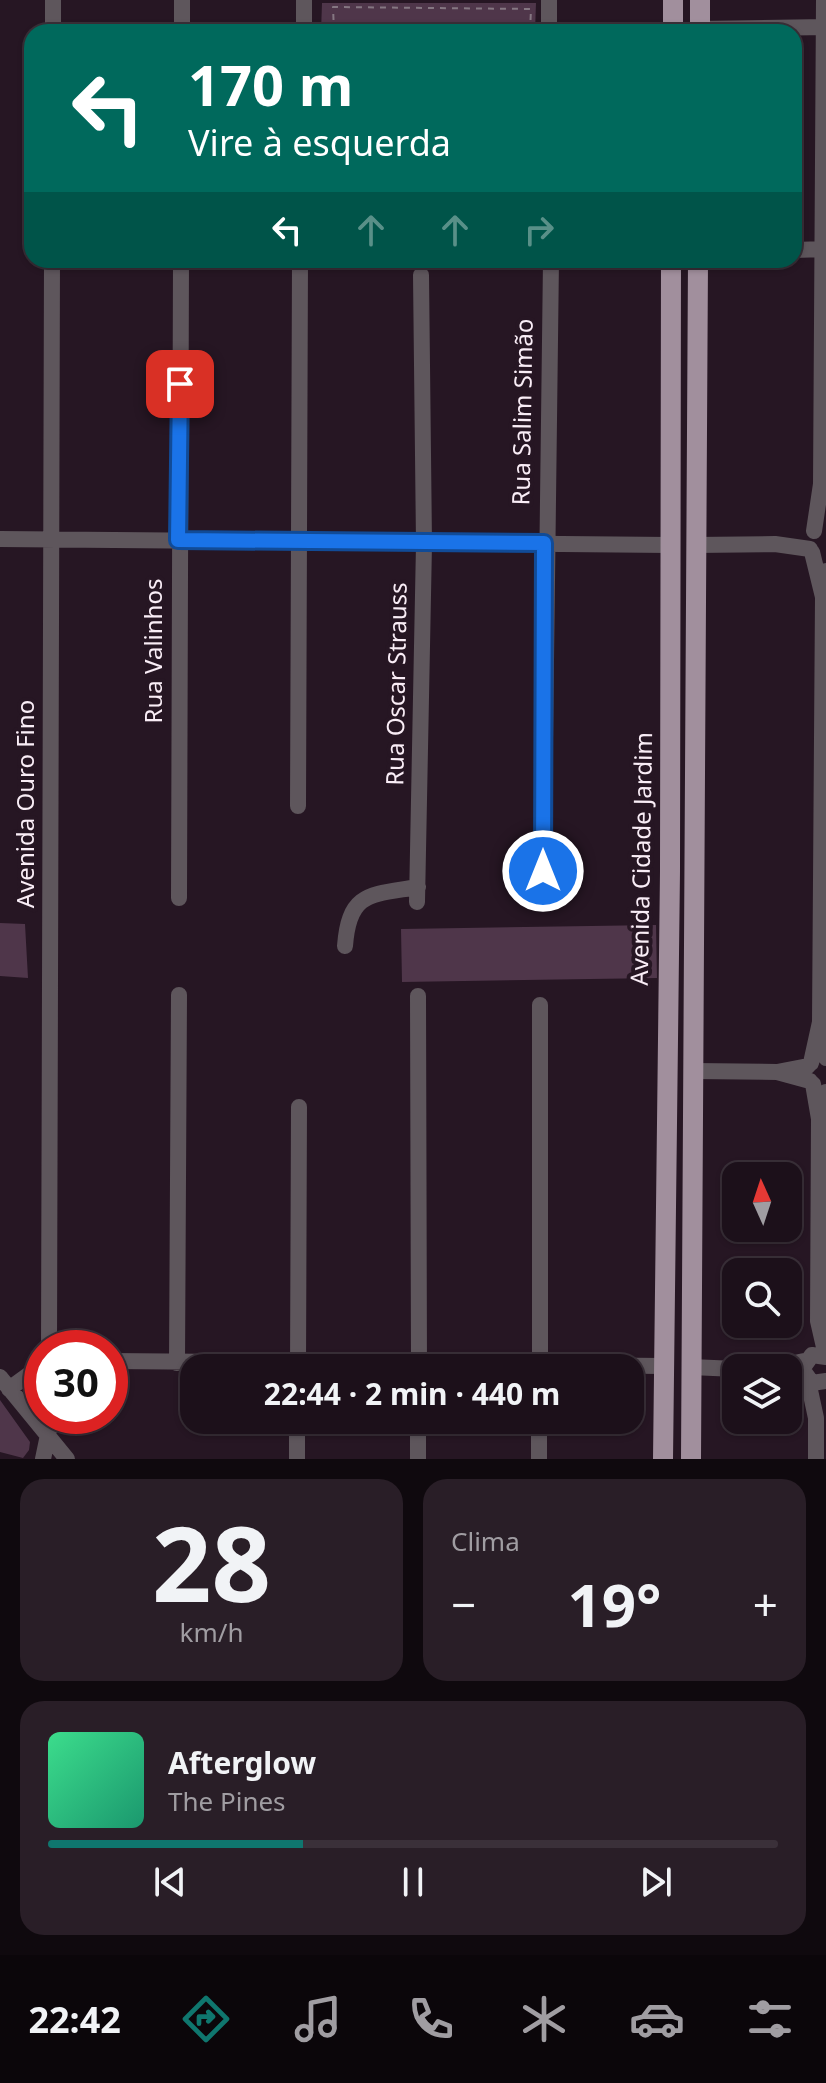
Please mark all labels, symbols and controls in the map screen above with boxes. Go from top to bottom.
text: 170 m [188,46,353,122]
icon: left [56,56,160,160]
text: Vire à esquerda [188,118,451,167]
icon: left [265,208,309,252]
icon: ahead [349,208,393,252]
icon: ahead [433,208,477,252]
icon: right [517,208,561,252]
street label: Rua Salim Simão [503,318,540,506]
pin [146,350,214,418]
icon: arrive [158,362,202,406]
street label: Rua Valinhos [136,579,169,723]
street label: Rua Oscar Strauss [377,582,414,786]
street label: Avenida Ouro Fino [8,700,41,908]
street label: Avenida Cidade Jardim [622,732,659,986]
position arrow [501,829,585,913]
north arrow [722,1162,802,1242]
map controls [722,1162,802,1434]
button: search [722,1258,802,1338]
speed limit sign: 30 [24,1330,128,1434]
button: layers [722,1354,802,1434]
text: 22:44 · 2 min · 440 m [264,1373,560,1414]
text: 28 [152,1491,271,1632]
text: Clima [451,1523,520,1559]
text: 19° [567,1563,662,1645]
text: − [451,1574,476,1634]
text: + [753,1574,778,1634]
text: km/h [180,1614,243,1650]
text: Afterglow [168,1742,316,1783]
text: The Pines [168,1783,286,1819]
icon: previous [148,1860,192,1904]
icon: pause [391,1860,435,1904]
icon: next [634,1860,678,1904]
icon: directions [178,1991,234,2047]
icon: music [290,1991,346,2047]
icon: phone [403,1991,459,2047]
icon: climate [516,1991,572,2047]
icon: car [629,1991,685,2047]
icon: filters [742,1991,798,2047]
text: 22:42 [28,1995,121,2044]

